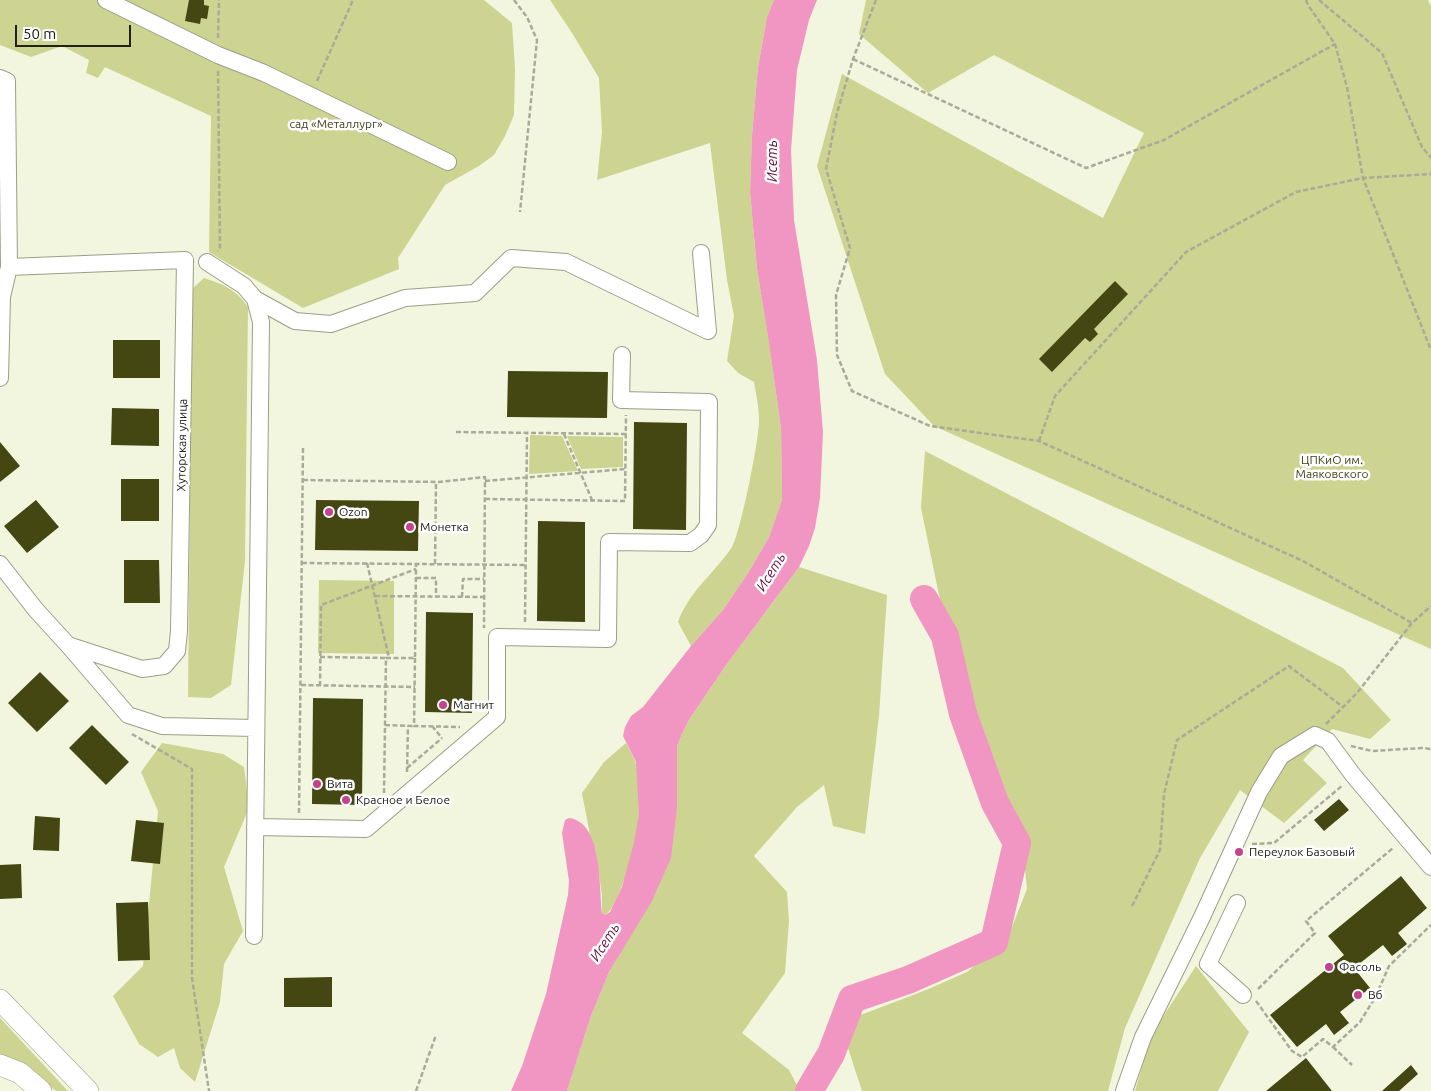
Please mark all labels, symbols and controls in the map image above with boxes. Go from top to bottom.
scale bar [18,15,134,47]
text: 50 m [23,25,56,42]
park label: сад «Металлург» [289,117,383,131]
water label: Исеть [764,140,780,182]
street label: Хуторская улица [174,399,190,491]
park label: ЦПКиО им. Маяковского [1295,453,1369,481]
place label: Ozon [339,505,368,519]
marker: Ozon [323,506,335,518]
place label: Монетка [420,520,469,534]
marker: Монетка [404,521,416,533]
water label: Исеть [753,550,789,594]
place label: Магнит [453,698,494,712]
marker: Магнит [437,699,449,711]
place label: Вита [327,777,353,791]
marker: Вита [311,778,323,790]
place label: Красное и Белое [356,793,450,807]
marker: Красное и Белое [340,794,352,806]
place label: Переулок Базовый [1249,845,1355,859]
marker: Переулок Базовый [1233,846,1245,858]
water label: Исеть [587,920,623,964]
place label: Фасоль [1339,960,1381,974]
marker: Фасоль [1323,961,1335,973]
place label: Вб [1368,988,1383,1002]
marker: Вб [1352,989,1364,1001]

